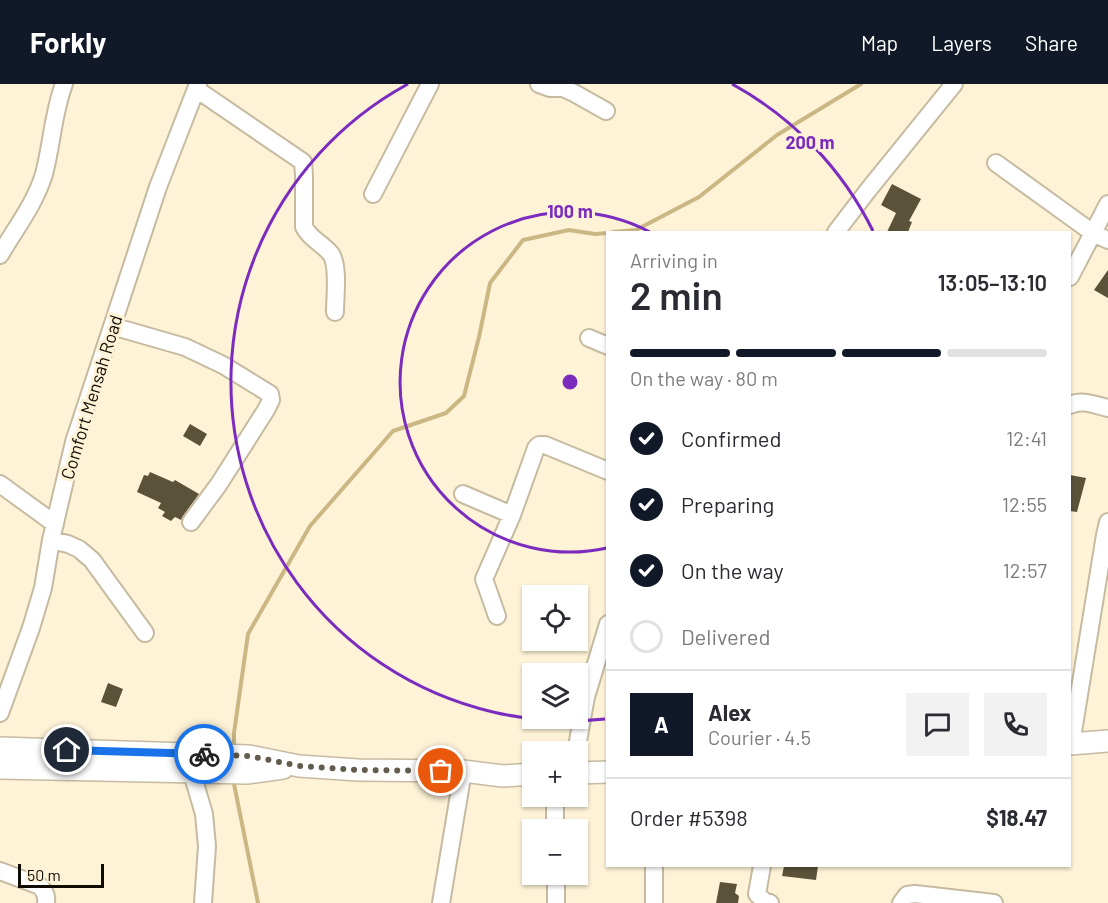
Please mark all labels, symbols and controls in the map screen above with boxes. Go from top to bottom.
text: Forkly [30,25,106,59]
text: Map [861,30,898,55]
text: Layers [931,30,992,55]
text: Share [1025,30,1078,55]
text: 200 m [785,131,835,153]
text: 100 m [547,200,593,222]
text: Arriving in [630,248,718,272]
text: 13:05–13:10 [938,269,1047,295]
text: 2 min [630,271,723,318]
street label: Comfort Mensah Road [55,312,127,482]
text: On the way · 80 m [630,366,778,390]
centre of rings [560,372,580,392]
icon: check [630,422,663,455]
text: Confirmed [681,425,781,451]
text: 12:41 [1006,426,1047,450]
icon: check [630,488,663,521]
text: Preparing [681,491,774,517]
text: 12:55 [1002,492,1047,516]
icon: check [630,554,663,587]
text: On the way [681,557,784,583]
text: 12:57 [1003,558,1047,582]
map controls [522,585,588,885]
button: locate [522,585,588,651]
text: Delivered [681,623,770,649]
button: layers [522,663,588,729]
button: chat [906,693,969,756]
button: phone [984,693,1047,756]
text: Alex [708,699,751,725]
text: A [654,711,669,737]
pin [41,724,92,775]
courier [174,724,234,784]
text: Courier · 4.5 [708,725,811,749]
icon: home [50,733,83,766]
icon: bike [188,738,221,771]
button: + [522,741,588,807]
pin [415,745,466,796]
icon: bag [424,754,457,787]
text: Order #5398 [630,804,748,830]
text: $18.47 [986,804,1047,830]
button: − [522,819,588,885]
scale bar [18,861,104,888]
text: 50 m [27,865,61,884]

